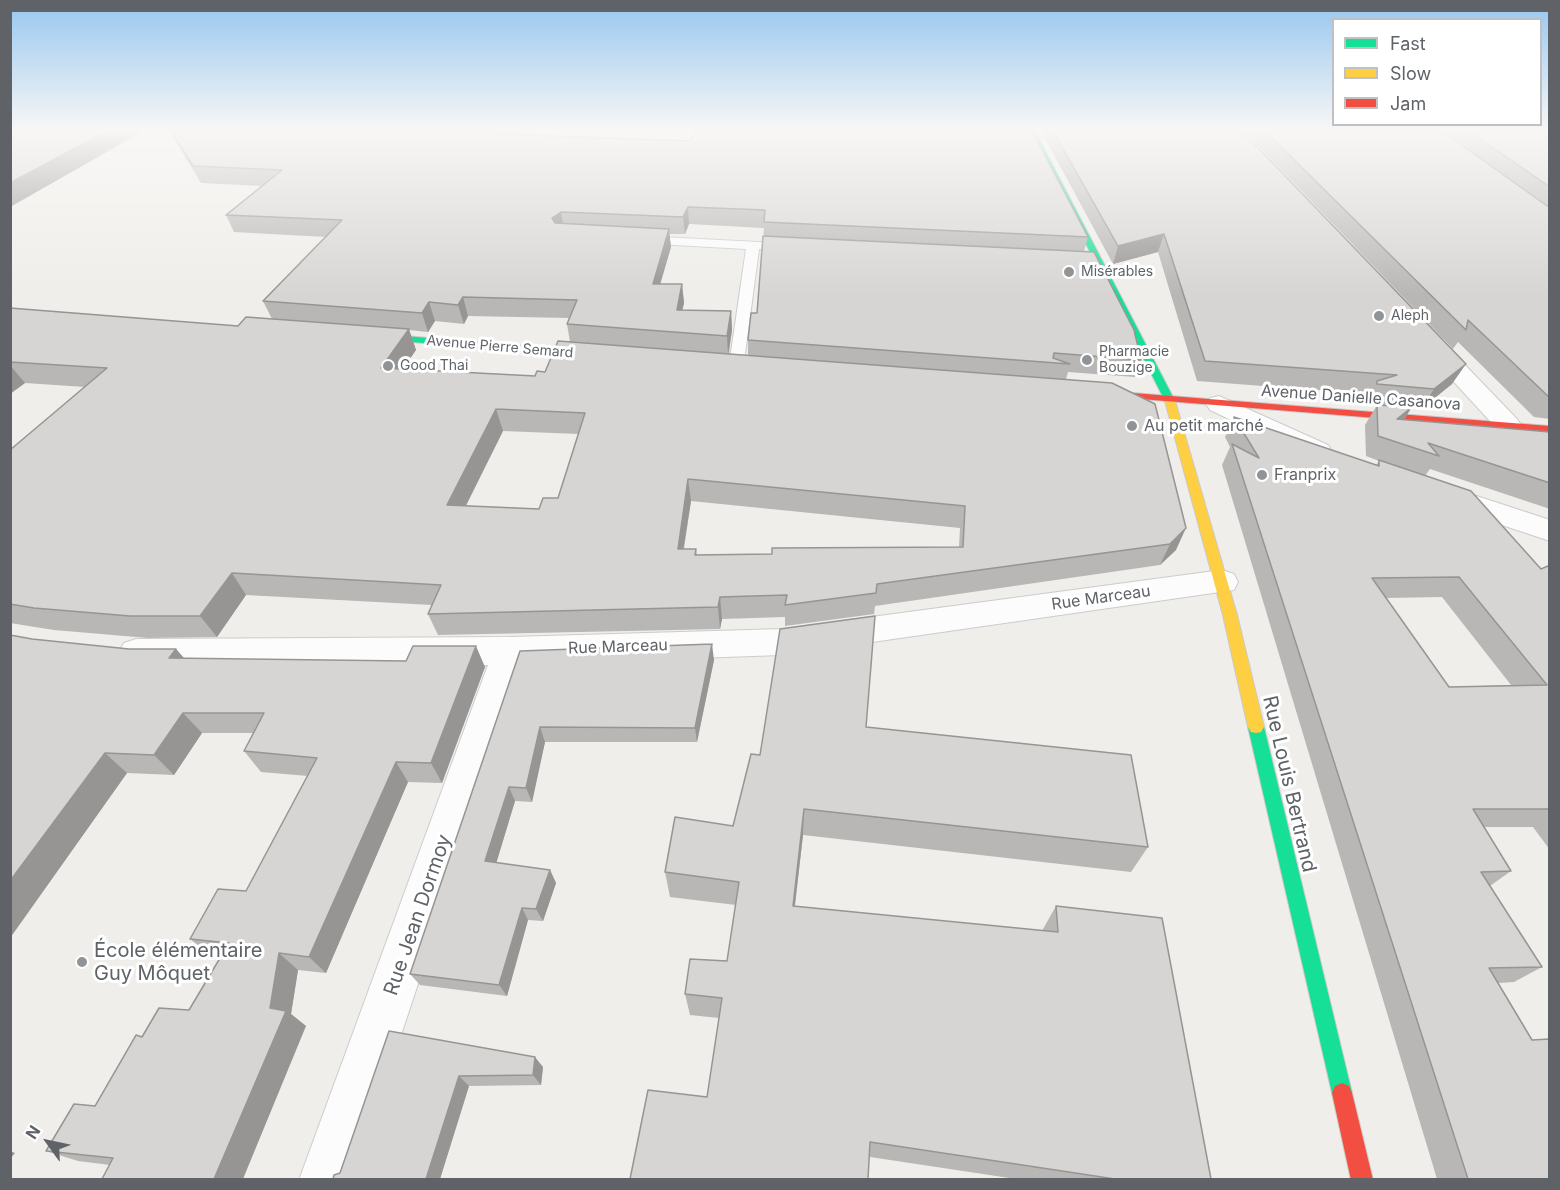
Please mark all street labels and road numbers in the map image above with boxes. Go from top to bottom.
street label: Avenue Pierre Semard [426,332,574,362]
street label: Avenue Danielle Casanova [1260,381,1462,415]
street label: Rue Marceau [1050,582,1152,614]
street label: Rue Marceau [568,636,668,658]
street label: Rue Louis Bertrand [1257,694,1321,874]
street label: Rue Jean Dormoy [379,831,457,999]

